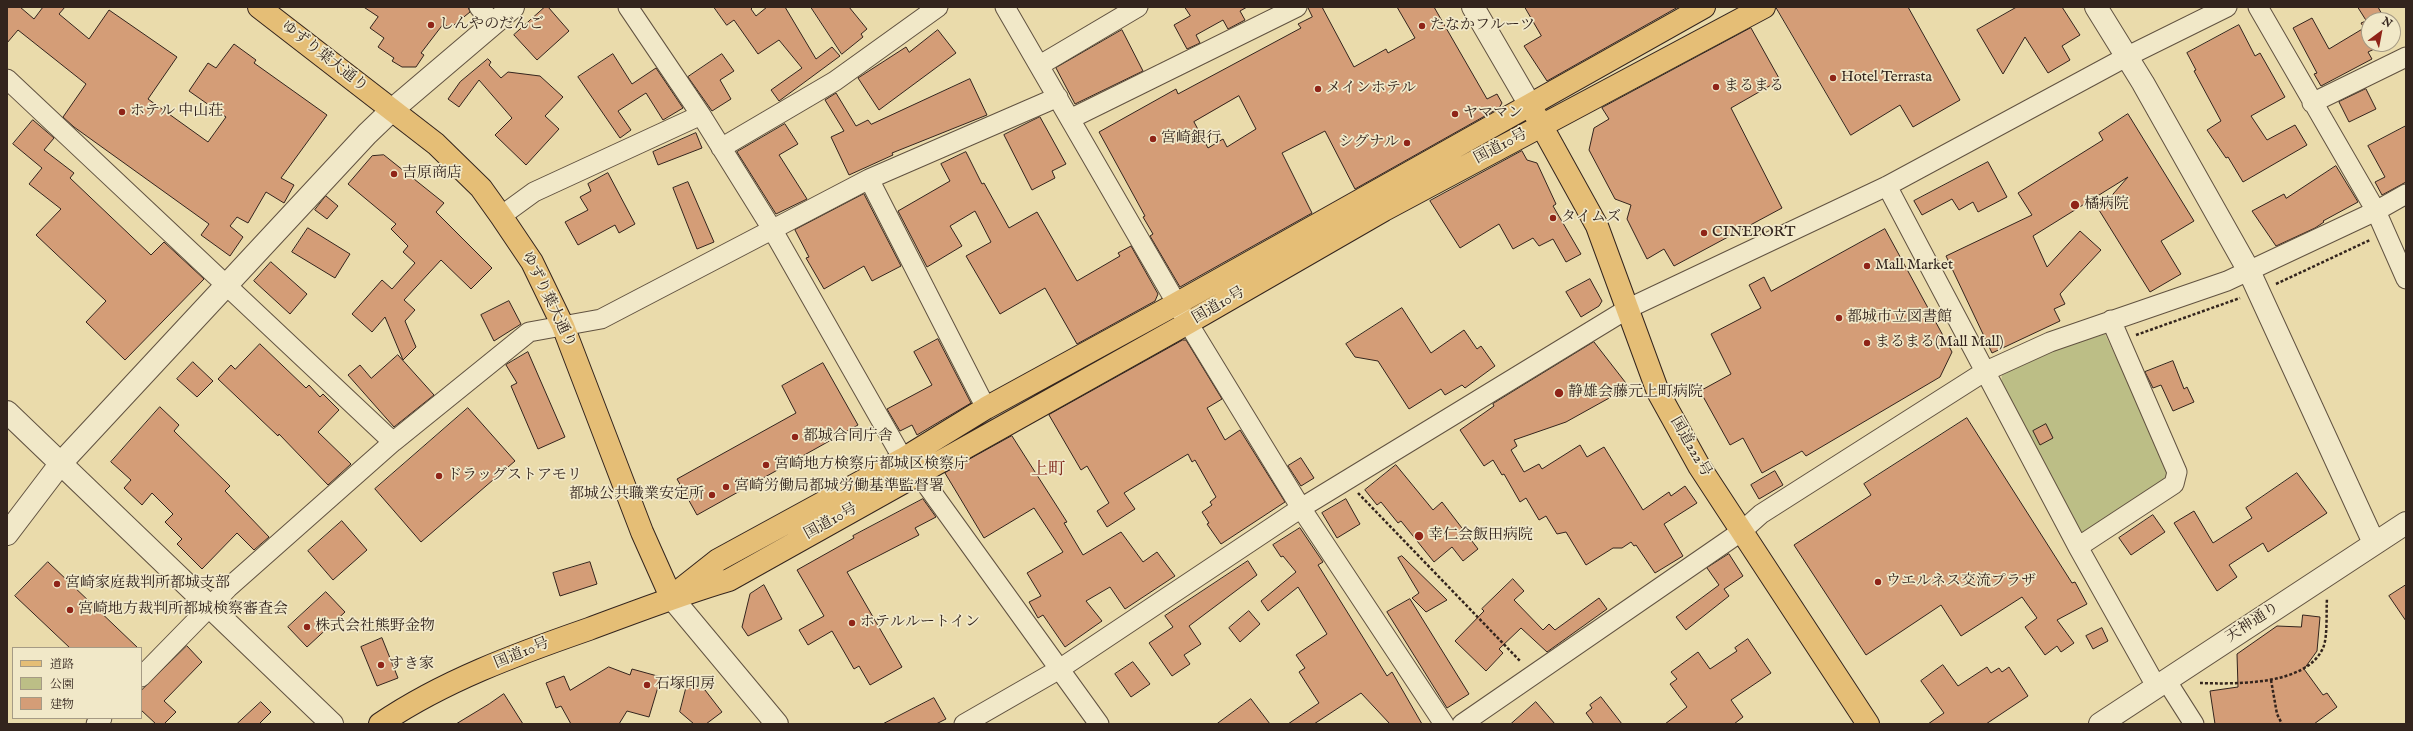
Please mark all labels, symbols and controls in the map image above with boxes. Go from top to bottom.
north arrow [2361,12,2401,52]
text: N [2379,14,2395,31]
place label: しんやのだんご [439,16,544,34]
place label: たなかフルーツ [1430,17,1535,35]
street label: ゆずり葉大通り [277,18,371,96]
marker: しんやのだんご [426,20,436,30]
marker: たなかフルーツ [1417,21,1427,31]
place label: Hotel Terrasta [1841,69,1932,87]
marker: Hotel Terrasta [1828,73,1838,83]
place label: まるまる [1724,78,1784,96]
place label: メインホテル [1326,80,1416,98]
marker: まるまる [1711,82,1721,92]
marker: メインホテル [1313,84,1323,94]
place label: ホテル 中山荘 [130,103,223,121]
place label: ヤママン [1463,105,1523,123]
marker: ホテル 中山荘 [117,107,127,117]
marker: ヤママン [1450,109,1460,119]
street label: 国道10号 [1471,125,1531,169]
place label: 宮崎銀行 [1161,130,1221,148]
marker: 宮崎銀行 [1148,134,1158,144]
place label: シグナル [1339,134,1399,152]
marker: シグナル [1402,138,1412,148]
place label: 吉原商店 [402,165,462,183]
marker: 吉原商店 [389,169,399,179]
place label: 橘病院 [2084,196,2129,214]
marker: 橘病院 [2069,199,2081,211]
place label: タイムズ [1561,209,1621,227]
marker: タイムズ [1548,213,1558,223]
place label: CINEPORT [1712,224,1796,242]
marker: CINEPORT [1699,228,1709,238]
street label: ゆずり葉大通り [517,249,579,351]
place label: Mall Market [1875,257,1953,275]
marker: Mall Market [1862,261,1872,271]
street label: 国道10号 [1189,284,1249,328]
place label: 都城市立図書館 [1847,309,1952,327]
marker: 都城市立図書館 [1834,313,1844,323]
place label: まるまる(Mall Mall) [1875,334,2004,352]
marker: まるまる(Mall Mall) [1862,338,1872,348]
place label: 静雄会藤元上町病院 [1568,384,1703,402]
marker: 静雄会藤元上町病院 [1553,387,1565,399]
street label: 国道222号 [1666,414,1714,480]
place label: 都城合同庁舎 [803,428,893,446]
marker: 都城合同庁舎 [790,432,800,442]
place label: 宮崎地方検察庁都城区検察庁 [774,456,969,474]
marker: 宮崎地方検察庁都城区検察庁 [761,460,771,470]
district label: 上町 [1031,461,1065,481]
place label: ドラッグストアモリ [447,467,582,485]
marker: ドラッグストアモリ [434,471,444,481]
place label: 宮崎労働局都城労働基準監督署 [734,478,944,496]
marker: 宮崎労働局都城労働基準監督署 [721,482,731,492]
place label: 都城公共職業安定所 [569,486,704,504]
marker: 都城公共職業安定所 [707,490,717,500]
street label: 国道10号 [801,500,861,544]
place label: 幸仁会飯田病院 [1428,527,1533,545]
marker: 幸仁会飯田病院 [1413,530,1425,542]
place label: ウエルネス交流プラザ [1886,573,2036,591]
place label: 宮崎家庭裁判所都城支部 [65,575,230,593]
marker: ウエルネス交流プラザ [1873,577,1883,587]
marker: 宮崎家庭裁判所都城支部 [52,579,62,589]
street label: 天神通り [2223,599,2283,647]
place label: 宮崎地方裁判所都城検察審査会 [78,601,288,619]
marker: 宮崎地方裁判所都城検察審査会 [65,605,75,615]
place label: ホテルルートイン [860,614,980,632]
place label: 株式会社熊野金物 [315,618,435,636]
marker: ホテルルートイン [847,618,857,628]
marker: 株式会社熊野金物 [302,622,312,632]
street label: 国道10号 [492,635,552,673]
legend [12,647,142,719]
place label: すき家 [389,656,434,674]
text: 道路 [50,657,74,672]
marker: すき家 [376,660,386,670]
place label: 石塚印房 [655,676,715,694]
text: 公園 [50,677,74,692]
marker: 石塚印房 [642,680,652,690]
text: 建物 [50,697,74,712]

